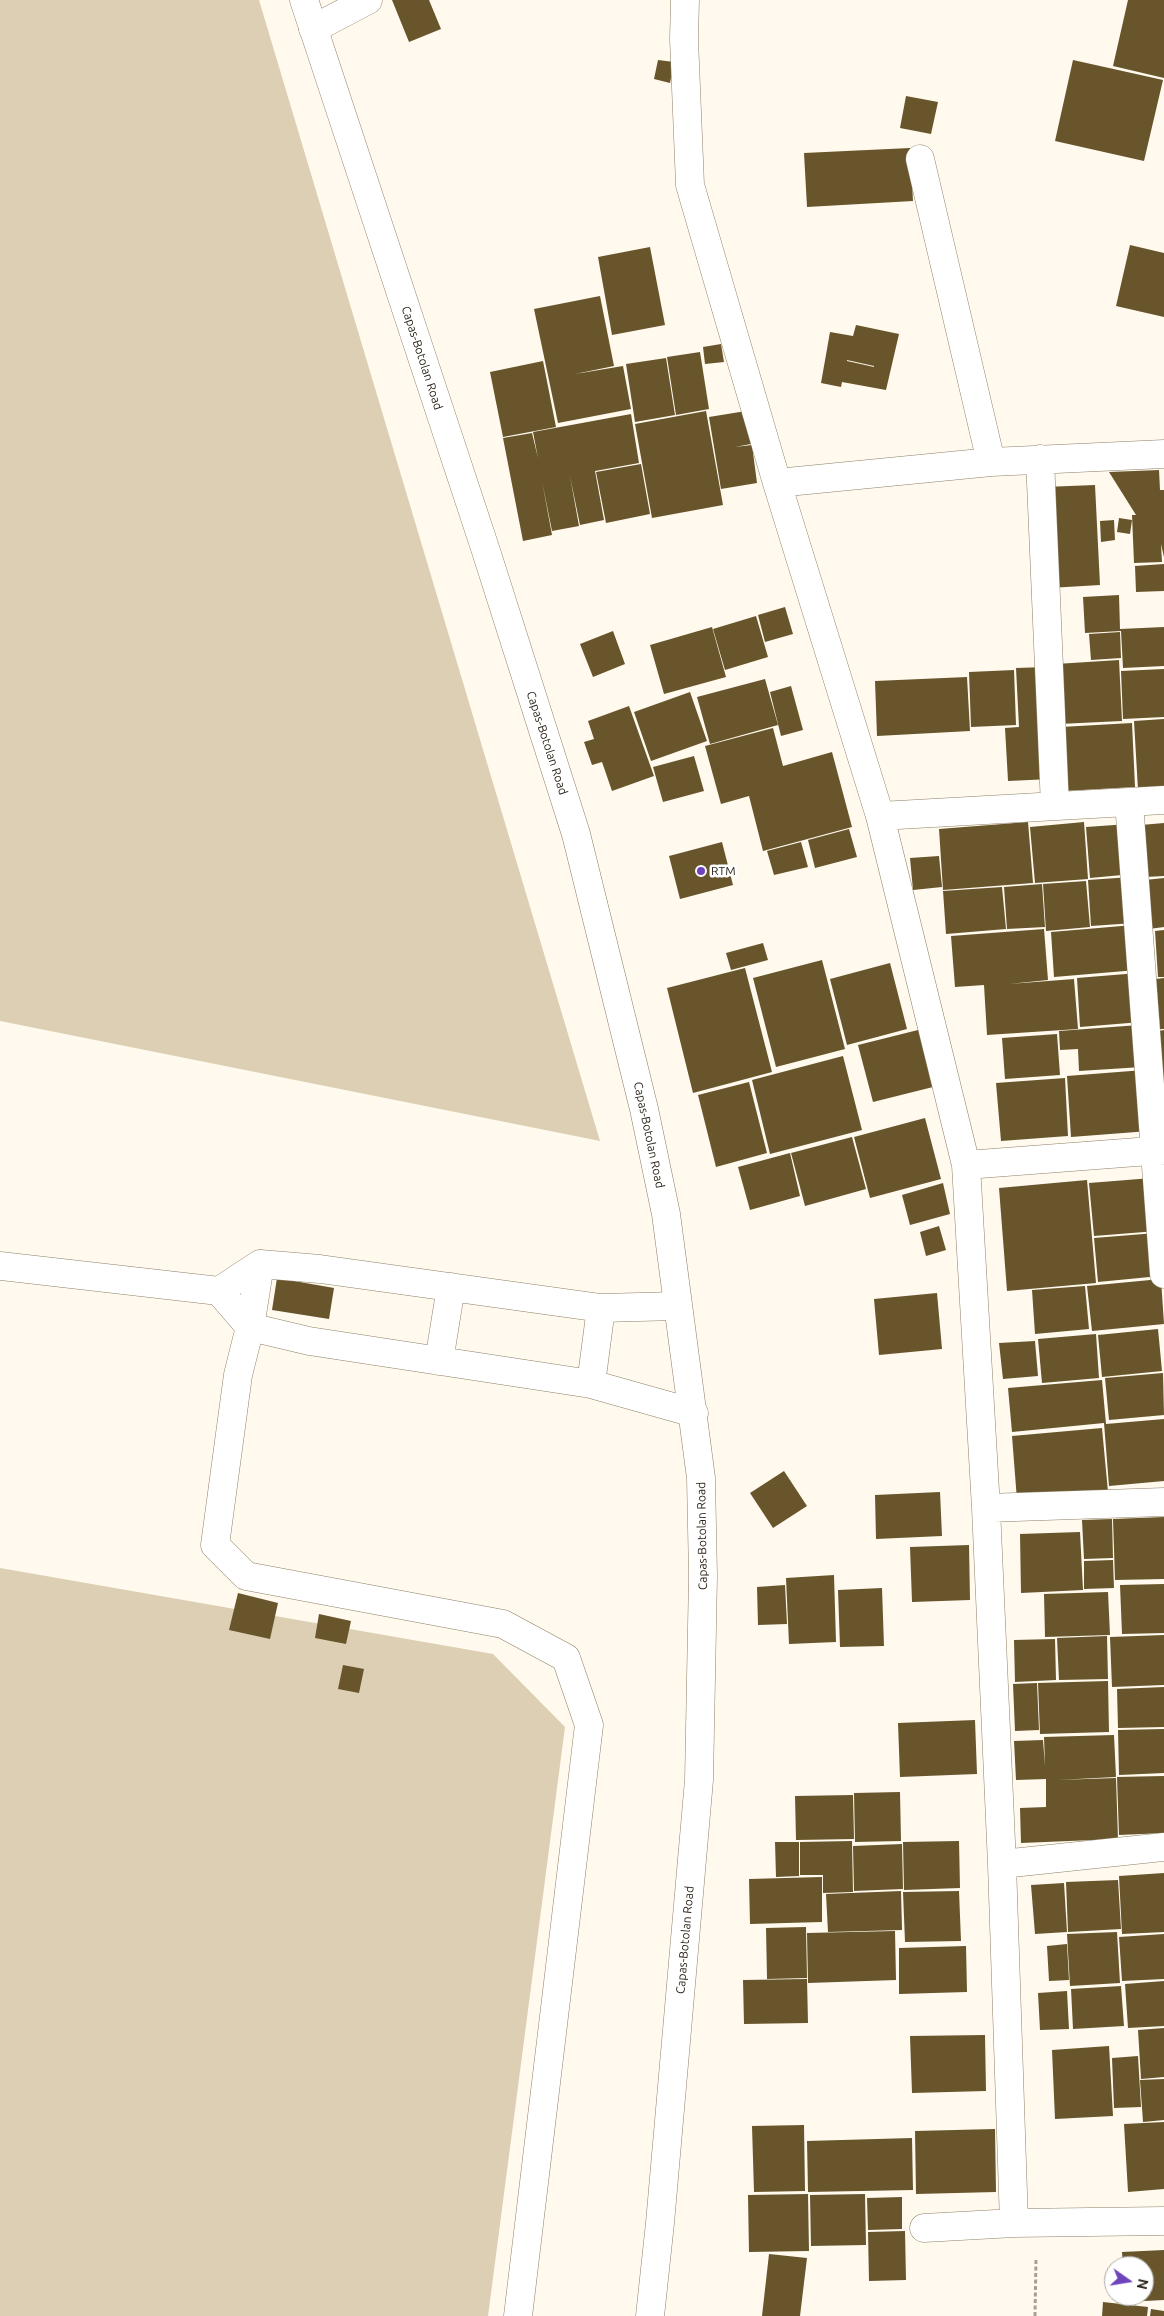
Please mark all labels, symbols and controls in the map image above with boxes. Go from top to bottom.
street label: Capas-Botolan Road [398,304,446,412]
street label: Capas-Botolan Road [523,689,571,797]
place label: RTM [711,864,736,878]
marker: RTM [695,865,707,877]
street label: Capas-Botolan Road [631,1081,667,1189]
street label: Capas-Botolan Road [694,1482,710,1590]
street label: Capas-Botolan Road [673,1885,697,1995]
north arrow [1104,2256,1154,2306]
text: N [1134,2277,1152,2291]

